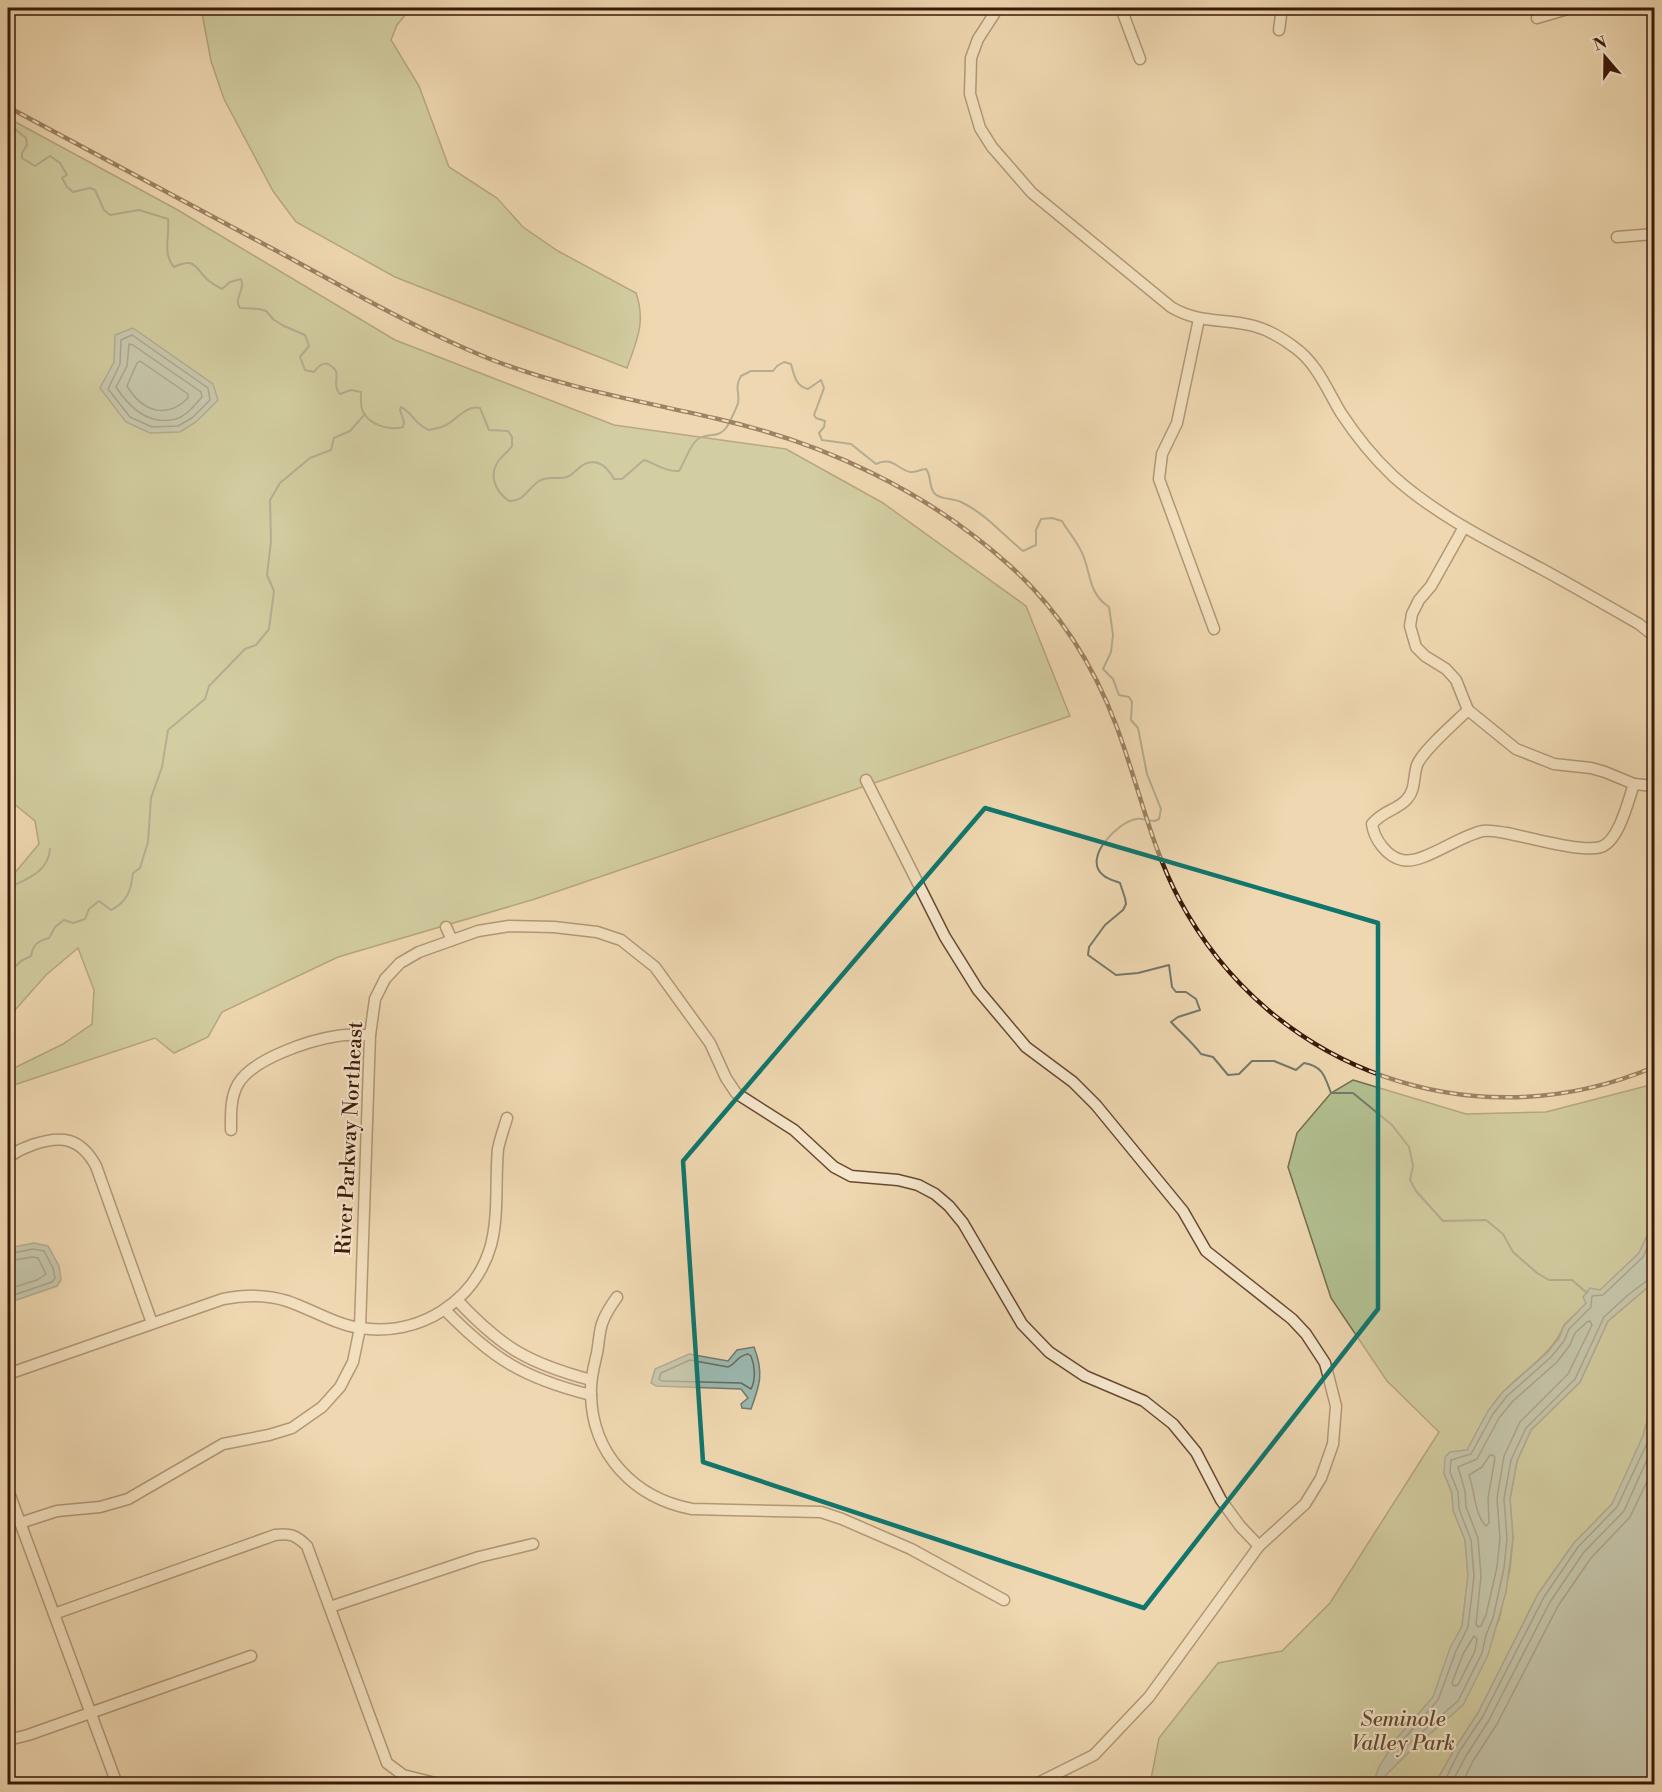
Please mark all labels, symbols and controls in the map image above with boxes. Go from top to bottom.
north arrow [1575,27,1635,87]
text: N [1591,32,1610,55]
street label: River Parkway Northeast [331,1020,369,1256]
park label: Seminole Valley Park [1351,1707,1455,1757]

